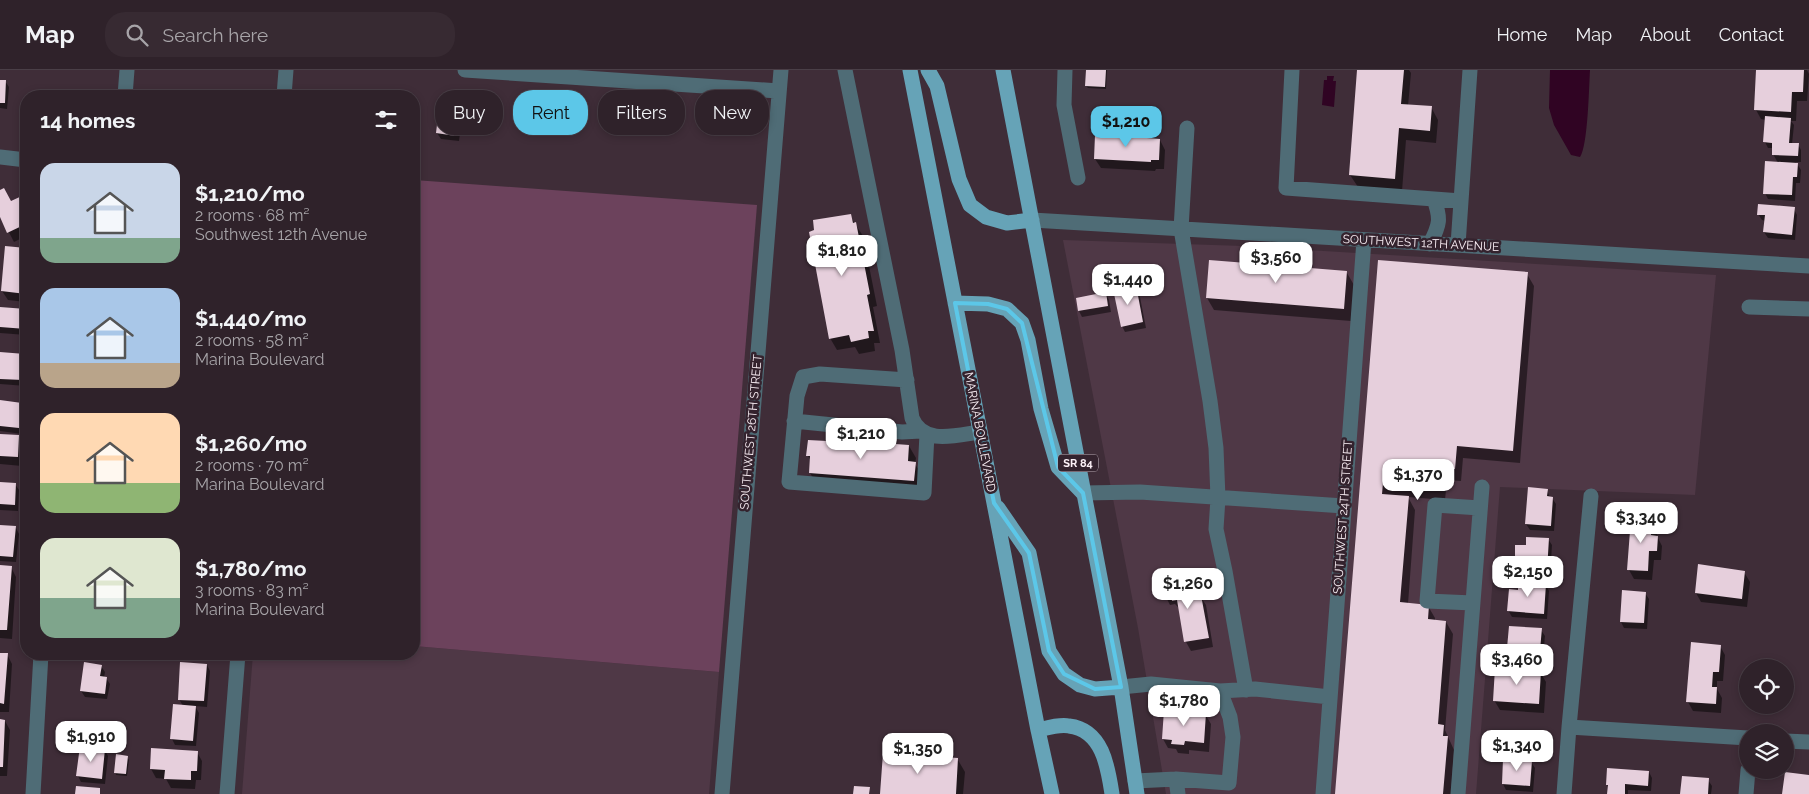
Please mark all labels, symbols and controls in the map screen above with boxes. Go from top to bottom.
search box [105,12,455,57]
text: Map [25,20,75,49]
icon: search [123,21,151,49]
text: Search here [163,24,268,46]
text: Home [1496,24,1547,45]
text: Map [1575,24,1612,45]
text: About [1640,24,1691,45]
text: Contact [1719,24,1784,45]
chip: Buy [435,90,503,135]
chip: Rent [513,90,588,135]
chip: Filters [598,90,685,135]
chip: New [695,90,769,135]
icon: filters [372,106,400,134]
pin: $1,210 [1085,106,1167,148]
text: 14 homes [40,108,135,133]
text: $1,210 [1102,112,1150,131]
text: $1,210/mo [195,181,305,206]
icon: home [80,183,140,243]
text: 2 rooms · 68 m² [195,206,310,225]
text: Southwest 12th Avenue [195,225,367,244]
street label: SOUTHWEST 12TH AVENUE [1342,232,1500,254]
pin: $1,810 [801,234,883,277]
text: $1,810 [817,241,867,260]
pin: $3,560 [1235,242,1317,284]
text: $3,560 [1250,248,1302,267]
pin: $1,440 [1087,264,1169,306]
text: $1,440 [1103,270,1153,289]
text: $1,440/mo [195,306,306,331]
icon: home [80,308,140,368]
text: 2 rooms · 58 m² [195,331,309,350]
text: Marina Boulevard [195,350,325,369]
street label: SOUTHWEST 26TH STREET [737,353,765,510]
street label: MARINA BOULEVARD [962,371,999,494]
pin: $1,210 [820,418,902,460]
text: $1,210 [837,424,885,443]
text: $1,260/mo [195,431,307,456]
icon: home [80,433,140,493]
street label: SOUTHWEST 24TH STREET [1331,439,1355,595]
road number: SR 84 [1058,454,1098,472]
text: 2 rooms · 70 m² [195,456,309,475]
pin: $1,370 [1377,458,1459,501]
text: $1,370 [1393,465,1443,484]
text: Marina Boulevard [195,475,325,494]
pin: $3,340 [1600,502,1682,544]
text: $3,340 [1616,508,1666,527]
text: $1,780/mo [195,556,307,581]
pin: $2,150 [1487,556,1569,598]
icon: home [80,558,140,618]
text: $2,150 [1503,562,1553,581]
pin: $1,260 [1147,568,1229,610]
text: $1,260 [1163,574,1213,593]
text: 3 rooms · 83 m² [195,581,309,600]
text: Marina Boulevard [195,600,325,619]
pin: $3,460 [1476,644,1558,686]
text: $3,460 [1491,650,1543,669]
map controls [1739,659,1794,779]
button: locate [1739,659,1794,714]
pin: $1,780 [1143,684,1225,727]
text: $1,780 [1159,691,1209,710]
pin: $1,910 [50,720,132,763]
button: layers [1739,724,1794,779]
text: $1,910 [67,727,115,746]
pin: $1,340 [1476,730,1558,772]
pin: $1,350 [877,732,959,775]
text: $1,340 [1492,736,1542,755]
text: $1,350 [893,739,943,758]

